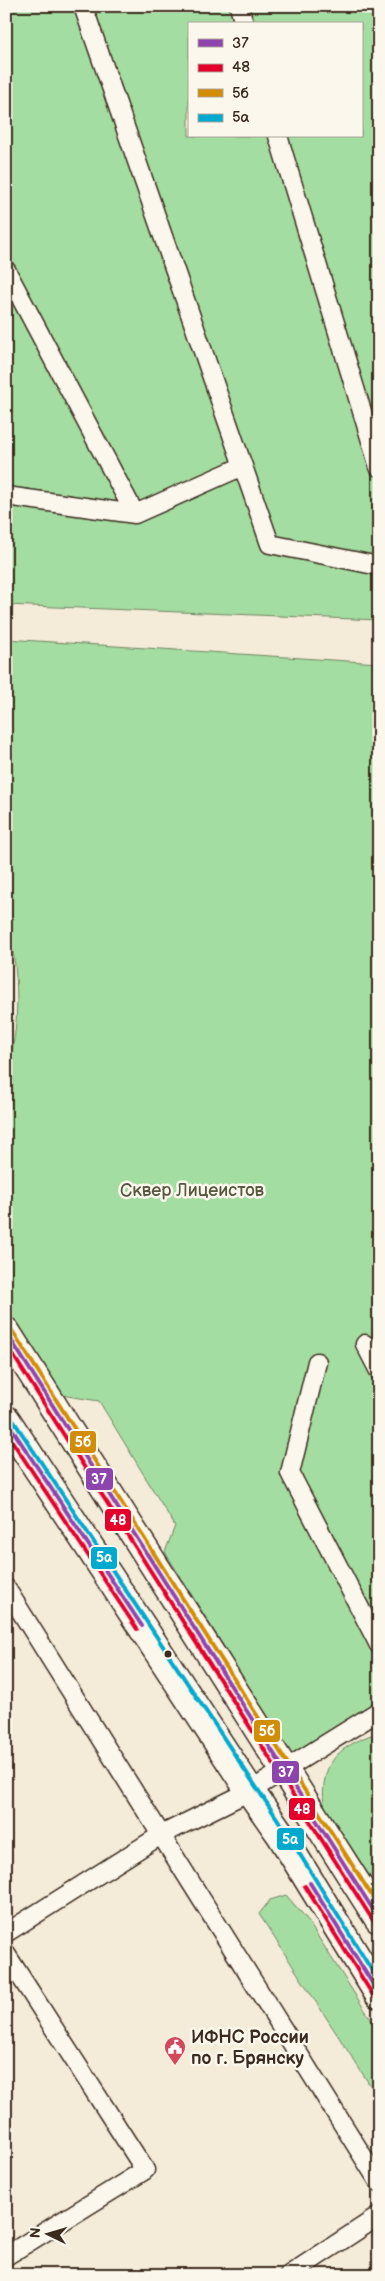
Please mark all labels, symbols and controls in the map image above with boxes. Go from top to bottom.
legend [188,22,362,138]
text: 37 [232,34,249,53]
text: 48 [232,58,250,77]
text: 5б [232,84,249,103]
text: 5а [232,108,250,127]
park label: Сквер Лицеистов [120,1180,265,1201]
line badge: 5б [69,1430,97,1454]
text: 5б [75,1434,91,1451]
line badge: 37 [85,1467,114,1491]
text: 37 [91,1471,107,1488]
line badge: 48 [104,1508,132,1532]
text: 48 [110,1512,126,1529]
line badge: 5а [90,1546,118,1570]
text: 5а [96,1549,113,1566]
unlabelled marker [163,1649,173,1659]
line badge: 5б [253,1719,281,1743]
text: 5б [259,1723,275,1740]
line badge: 37 [271,1760,300,1784]
text: 37 [278,1764,294,1781]
line badge: 48 [288,1797,316,1821]
text: 48 [294,1801,310,1818]
line badge: 5а [276,1827,305,1851]
text: 5а [282,1831,299,1848]
place label: ИФНС России по г. Брянску [191,2027,309,2069]
public building icon: ИФНС России по г. Брянску [163,2035,187,2066]
north arrow [22,2208,72,2258]
text: N [27,2227,44,2239]

